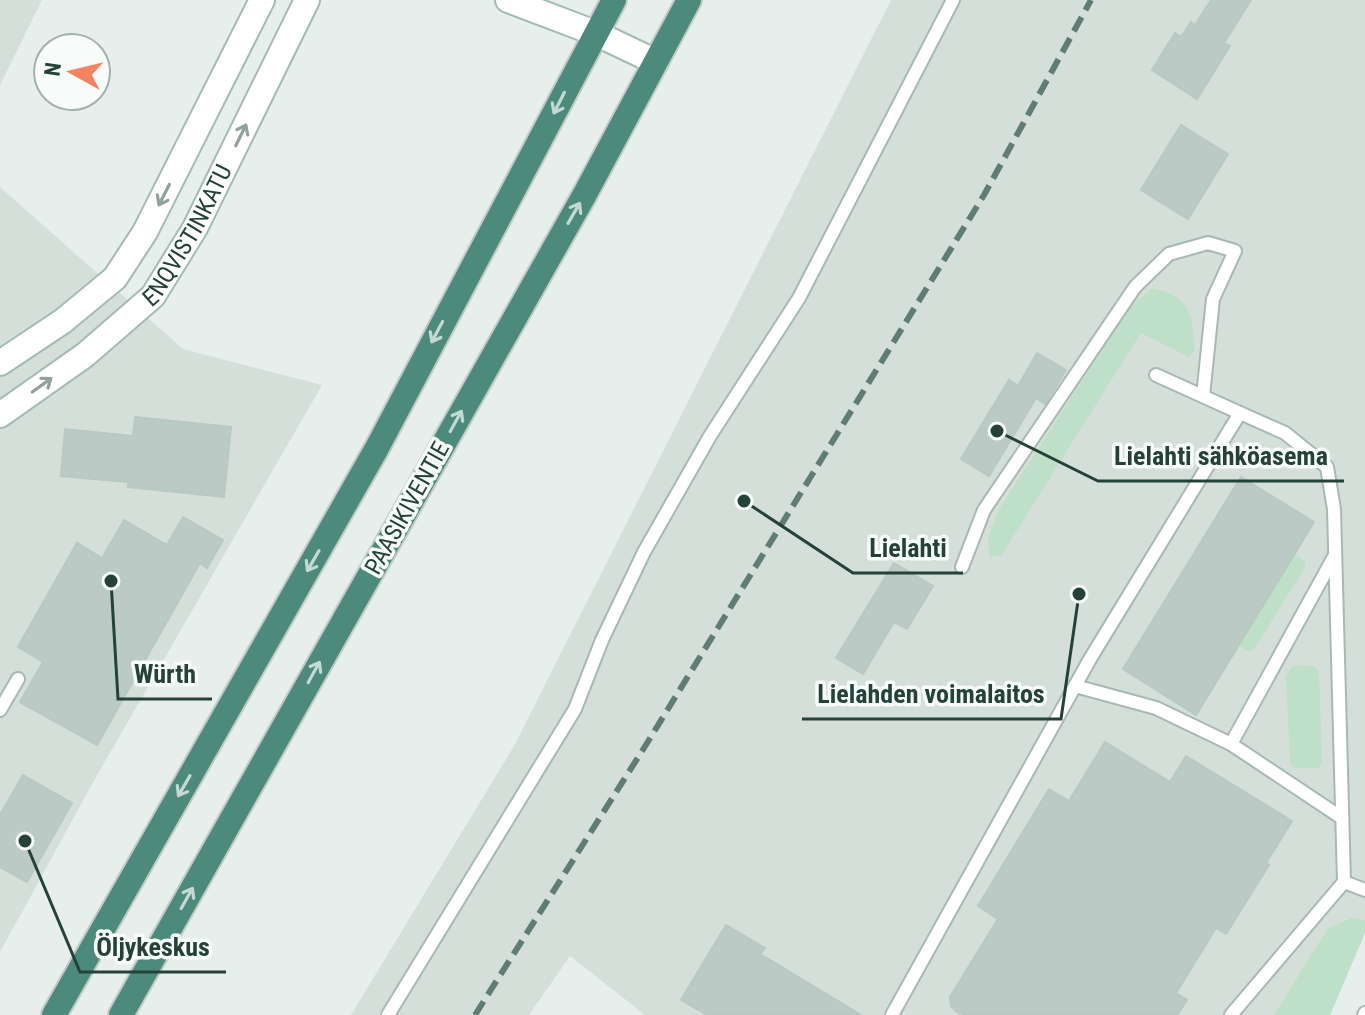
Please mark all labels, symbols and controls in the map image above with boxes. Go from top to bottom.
north arrow [32,32,112,112]
text: N [39,61,66,78]
one-way arrow [550,90,566,114]
one-way arrow [234,123,249,147]
street label: ENQVISTINKATU [137,160,238,312]
one-way arrow [156,182,172,206]
one-way arrow [566,202,582,225]
one-way arrow [429,320,445,344]
one-way arrow [31,377,53,393]
one-way arrow [448,410,464,433]
callout: Lielahti sähköasema [1098,431,1344,481]
street label: PAASIKIVENTIE [359,437,455,579]
text: Lielahti sähköasema [1114,441,1328,471]
callout: Lielahti [853,523,963,573]
text: Lielahti [869,533,947,563]
one-way arrow [305,548,320,572]
callout: Würth [118,649,212,699]
text: Würth [134,659,196,689]
one-way arrow [306,661,322,684]
callout: Lielahden voimalaitos [802,669,1061,719]
text: Lielahden voimalaitos [817,679,1045,709]
one-way arrow [176,774,191,798]
one-way arrow [179,887,195,910]
callout: Öljykeskus [80,922,226,972]
text: Öljykeskus [96,932,210,962]

